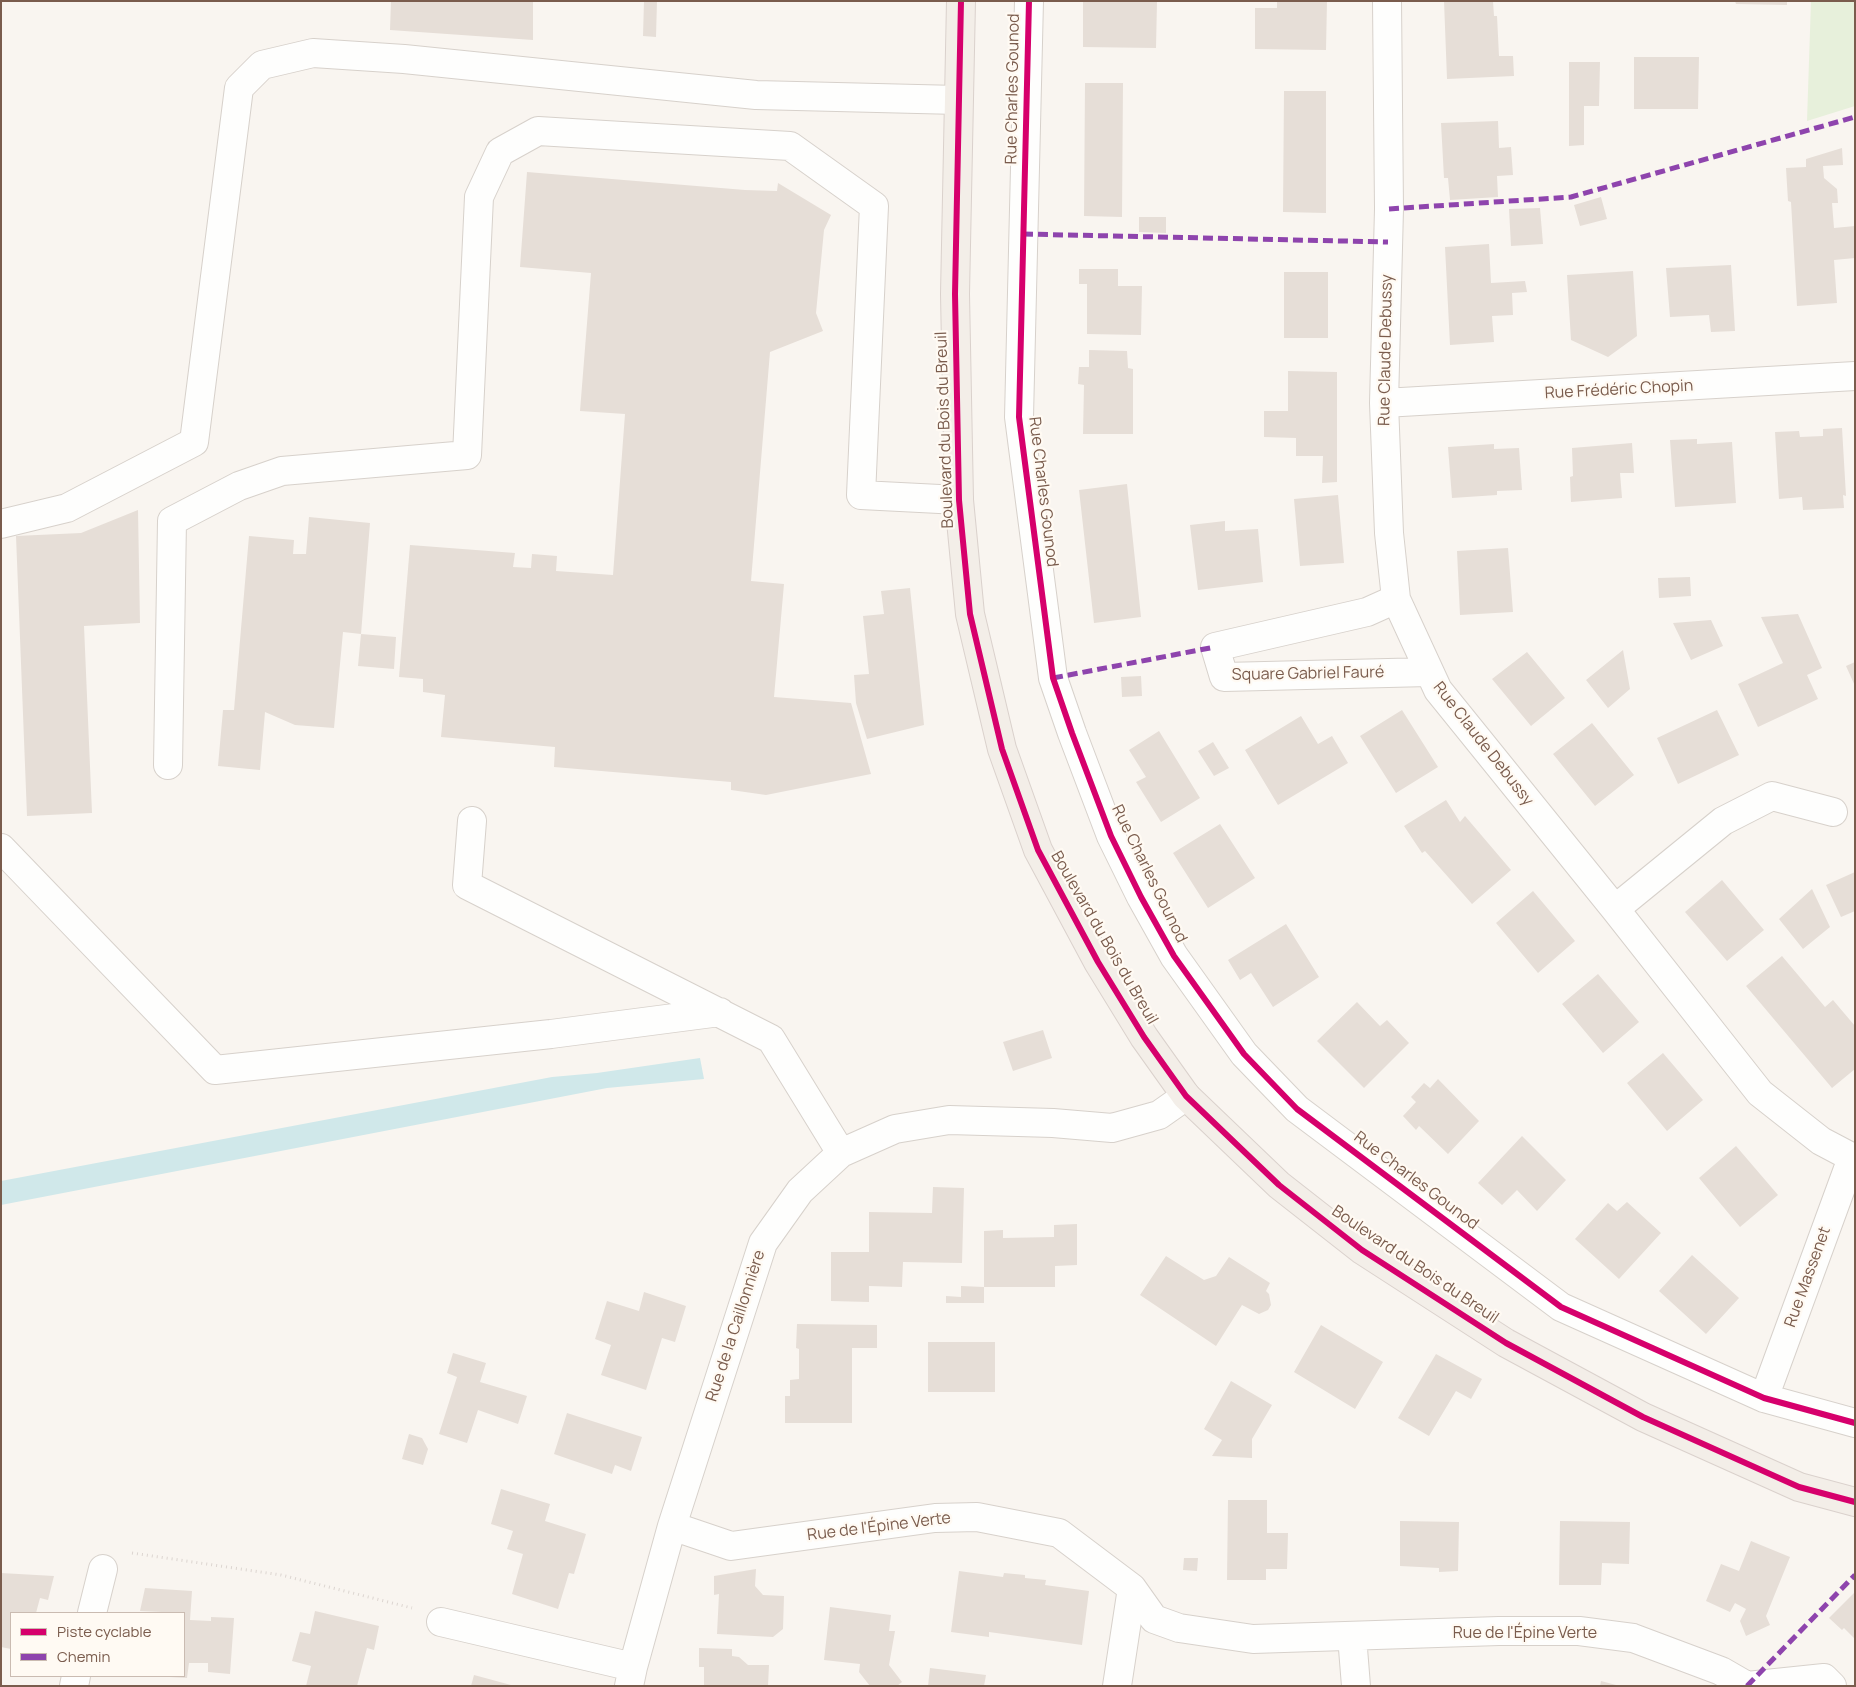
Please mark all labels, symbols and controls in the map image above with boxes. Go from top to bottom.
street label: Rue Charles Gounod [1002,13,1024,165]
street label: Rue Claude Debussy [1375,274,1397,426]
street label: Boulevard du Bois du Breuil [932,331,958,529]
street label: Rue Frédéric Chopin [1544,377,1694,403]
street label: Rue Charles Gounod [1024,416,1062,568]
street label: Square Gabriel Fauré [1232,663,1384,685]
street label: Rue Claude Debussy [1429,678,1537,810]
street label: Rue Charles Gounod [1107,802,1191,946]
street label: Boulevard du Bois du Breuil [1046,848,1162,1028]
street label: Rue Charles Gounod [1350,1128,1482,1234]
street label: Boulevard du Bois du Breuil [1328,1202,1502,1328]
street label: Rue Massenet [1781,1224,1835,1330]
street label: Rue de la Caillonnière [702,1248,770,1404]
street label: Rue de l'Épine Verte [806,1509,952,1545]
legend [10,1612,185,1677]
text: Piste cyclable [57,1621,152,1642]
street label: Rue de l'Épine Verte [1453,1624,1597,1644]
text: Chemin [57,1646,110,1667]

